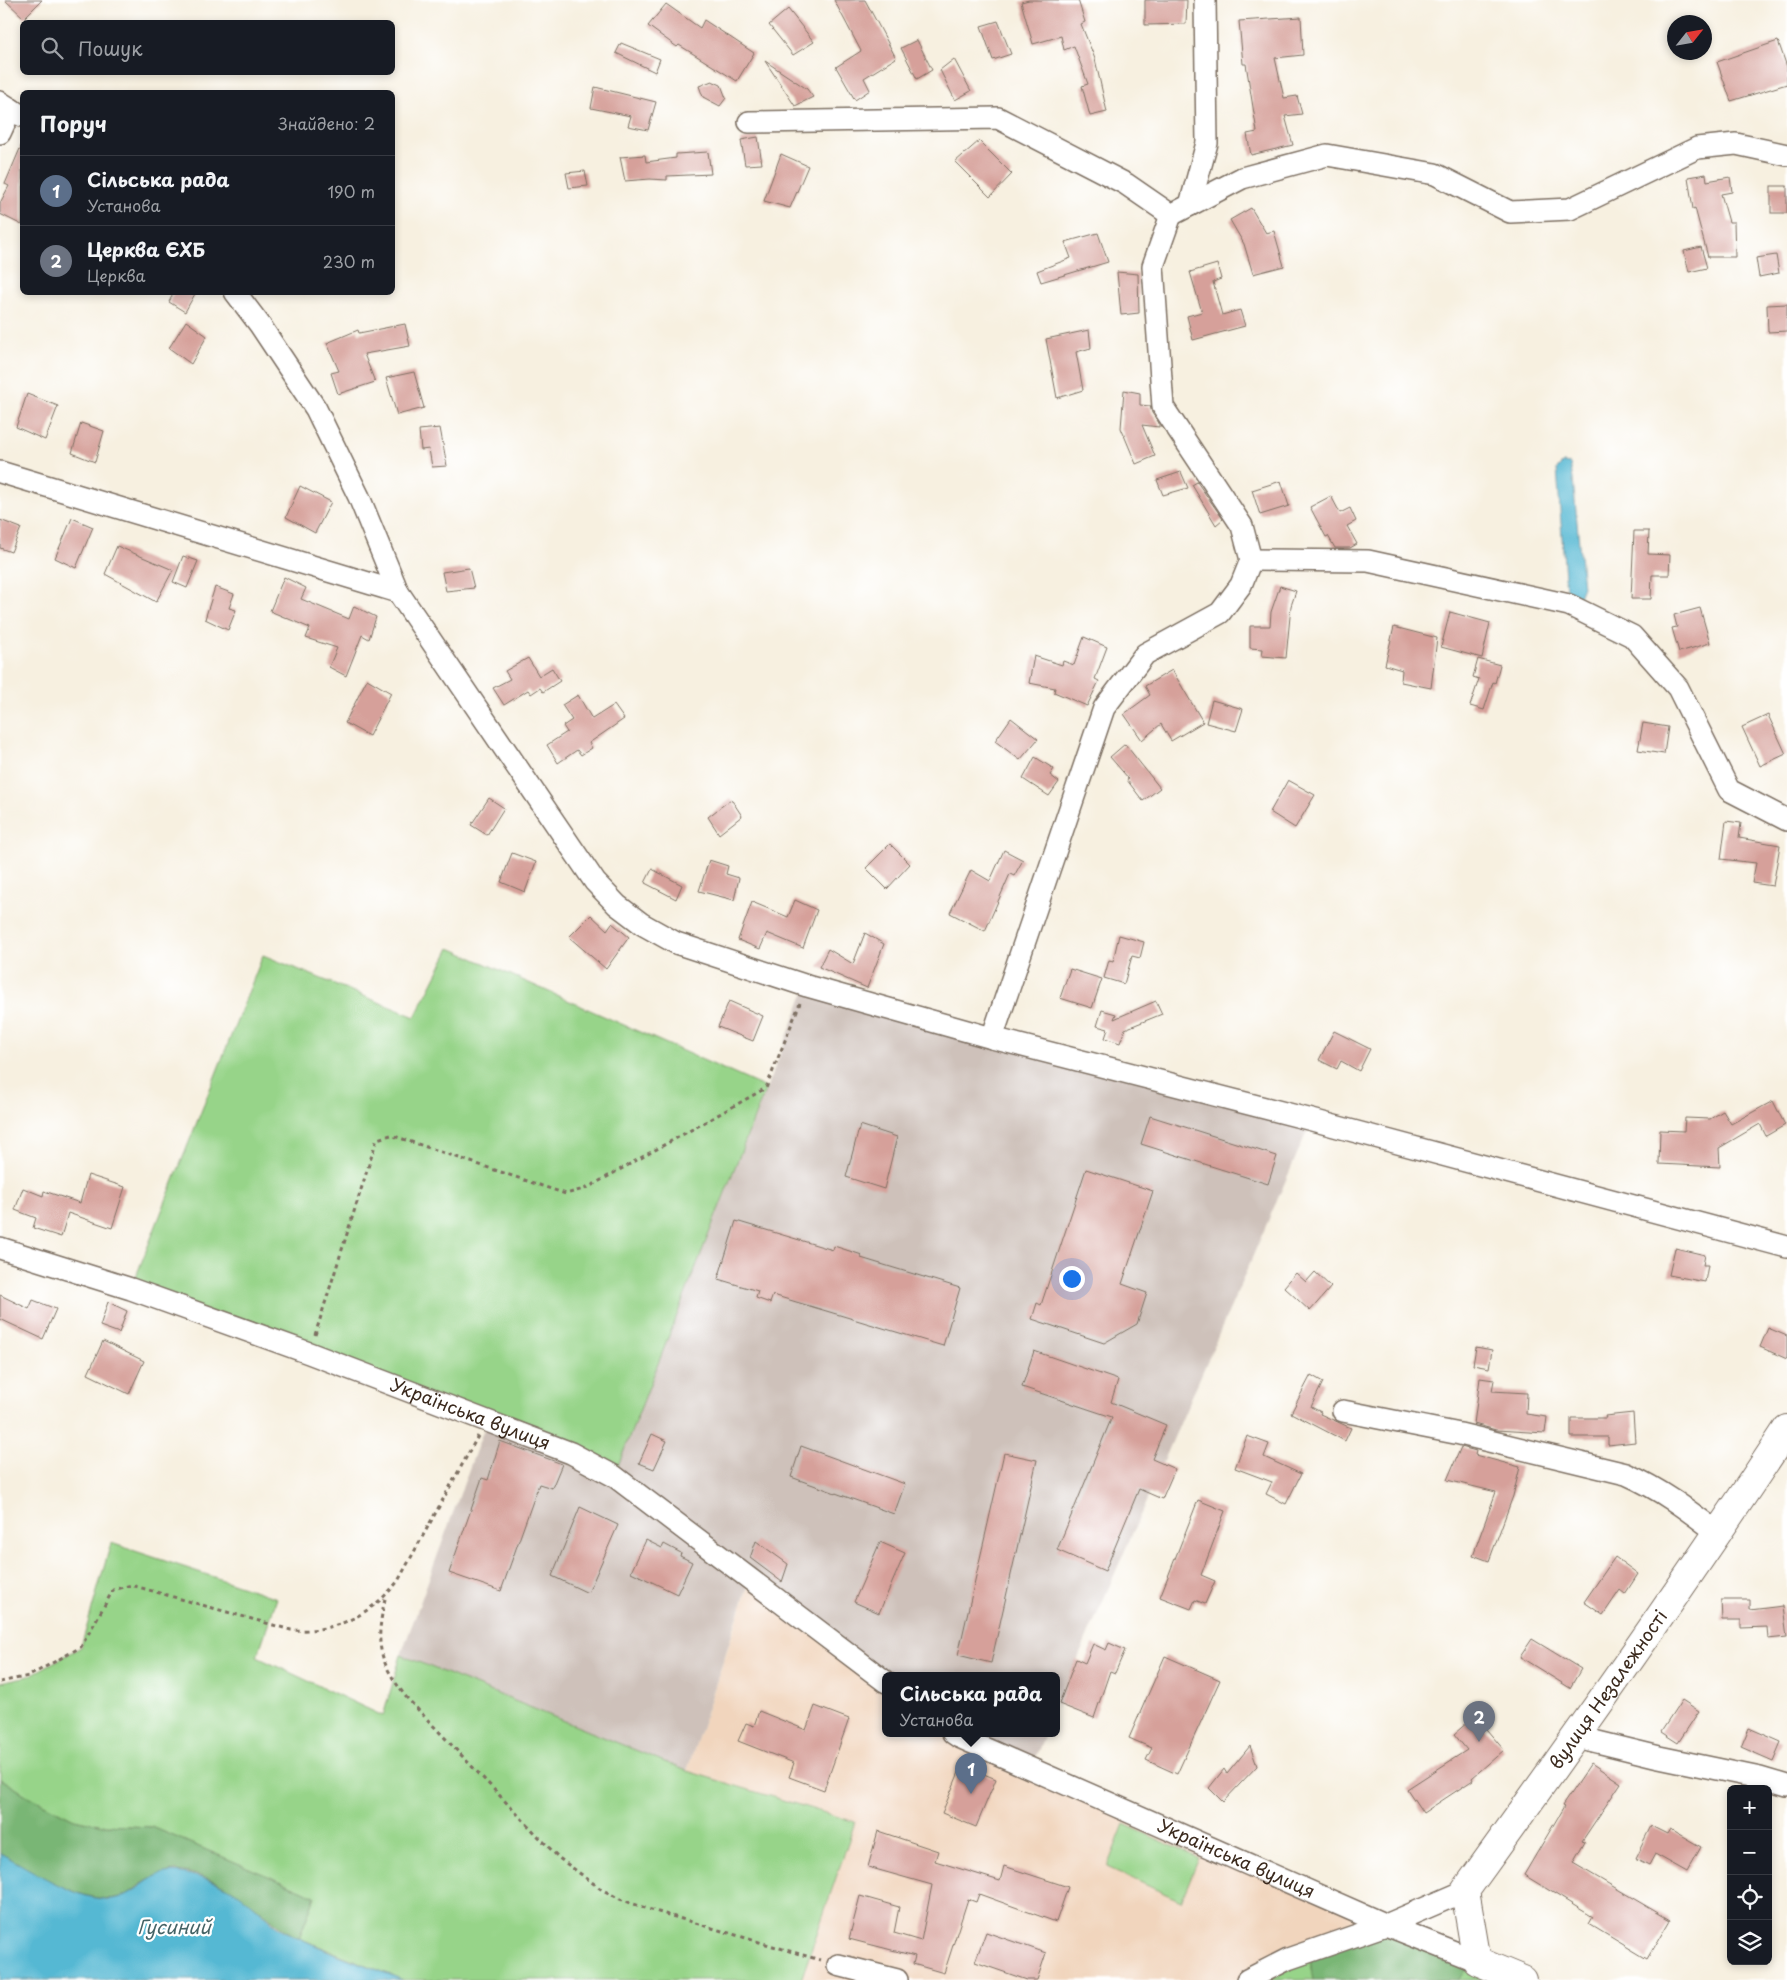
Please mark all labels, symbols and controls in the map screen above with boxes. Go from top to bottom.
north arrow [1667,15,1712,60]
search box [20,20,395,75]
icon: search [38,34,66,62]
text: Пошук [78,34,143,62]
text: Поруч [40,107,107,139]
text: Знайдено: 2 [278,111,375,135]
text: Сільська рада [87,165,230,193]
text: 1 [52,179,60,203]
text: 190 m [327,179,375,203]
text: Установа [87,193,160,217]
text: Церква ЄХБ [87,235,205,263]
text: 2 [50,249,62,273]
text: 230 m [323,249,375,273]
text: Церква [87,263,146,287]
your location [1059,1266,1085,1292]
street label: Українська вулиця [387,1370,555,1456]
street label: вулиця Незалежності [1542,1604,1673,1774]
popup [882,1672,1060,1737]
text: Сільська рада [900,1679,1042,1707]
pin: 2 [1463,1701,1495,1742]
text: Установа [900,1707,973,1731]
pin: 1 [955,1753,987,1794]
map controls [1727,1785,1772,1965]
button: + [1727,1785,1772,1830]
street label: Українська вулиця [1154,1811,1320,1904]
button: − [1727,1830,1772,1875]
button: locate [1727,1875,1772,1920]
water label: Гусиний [137,1912,213,1940]
button: layers [1727,1920,1772,1965]

